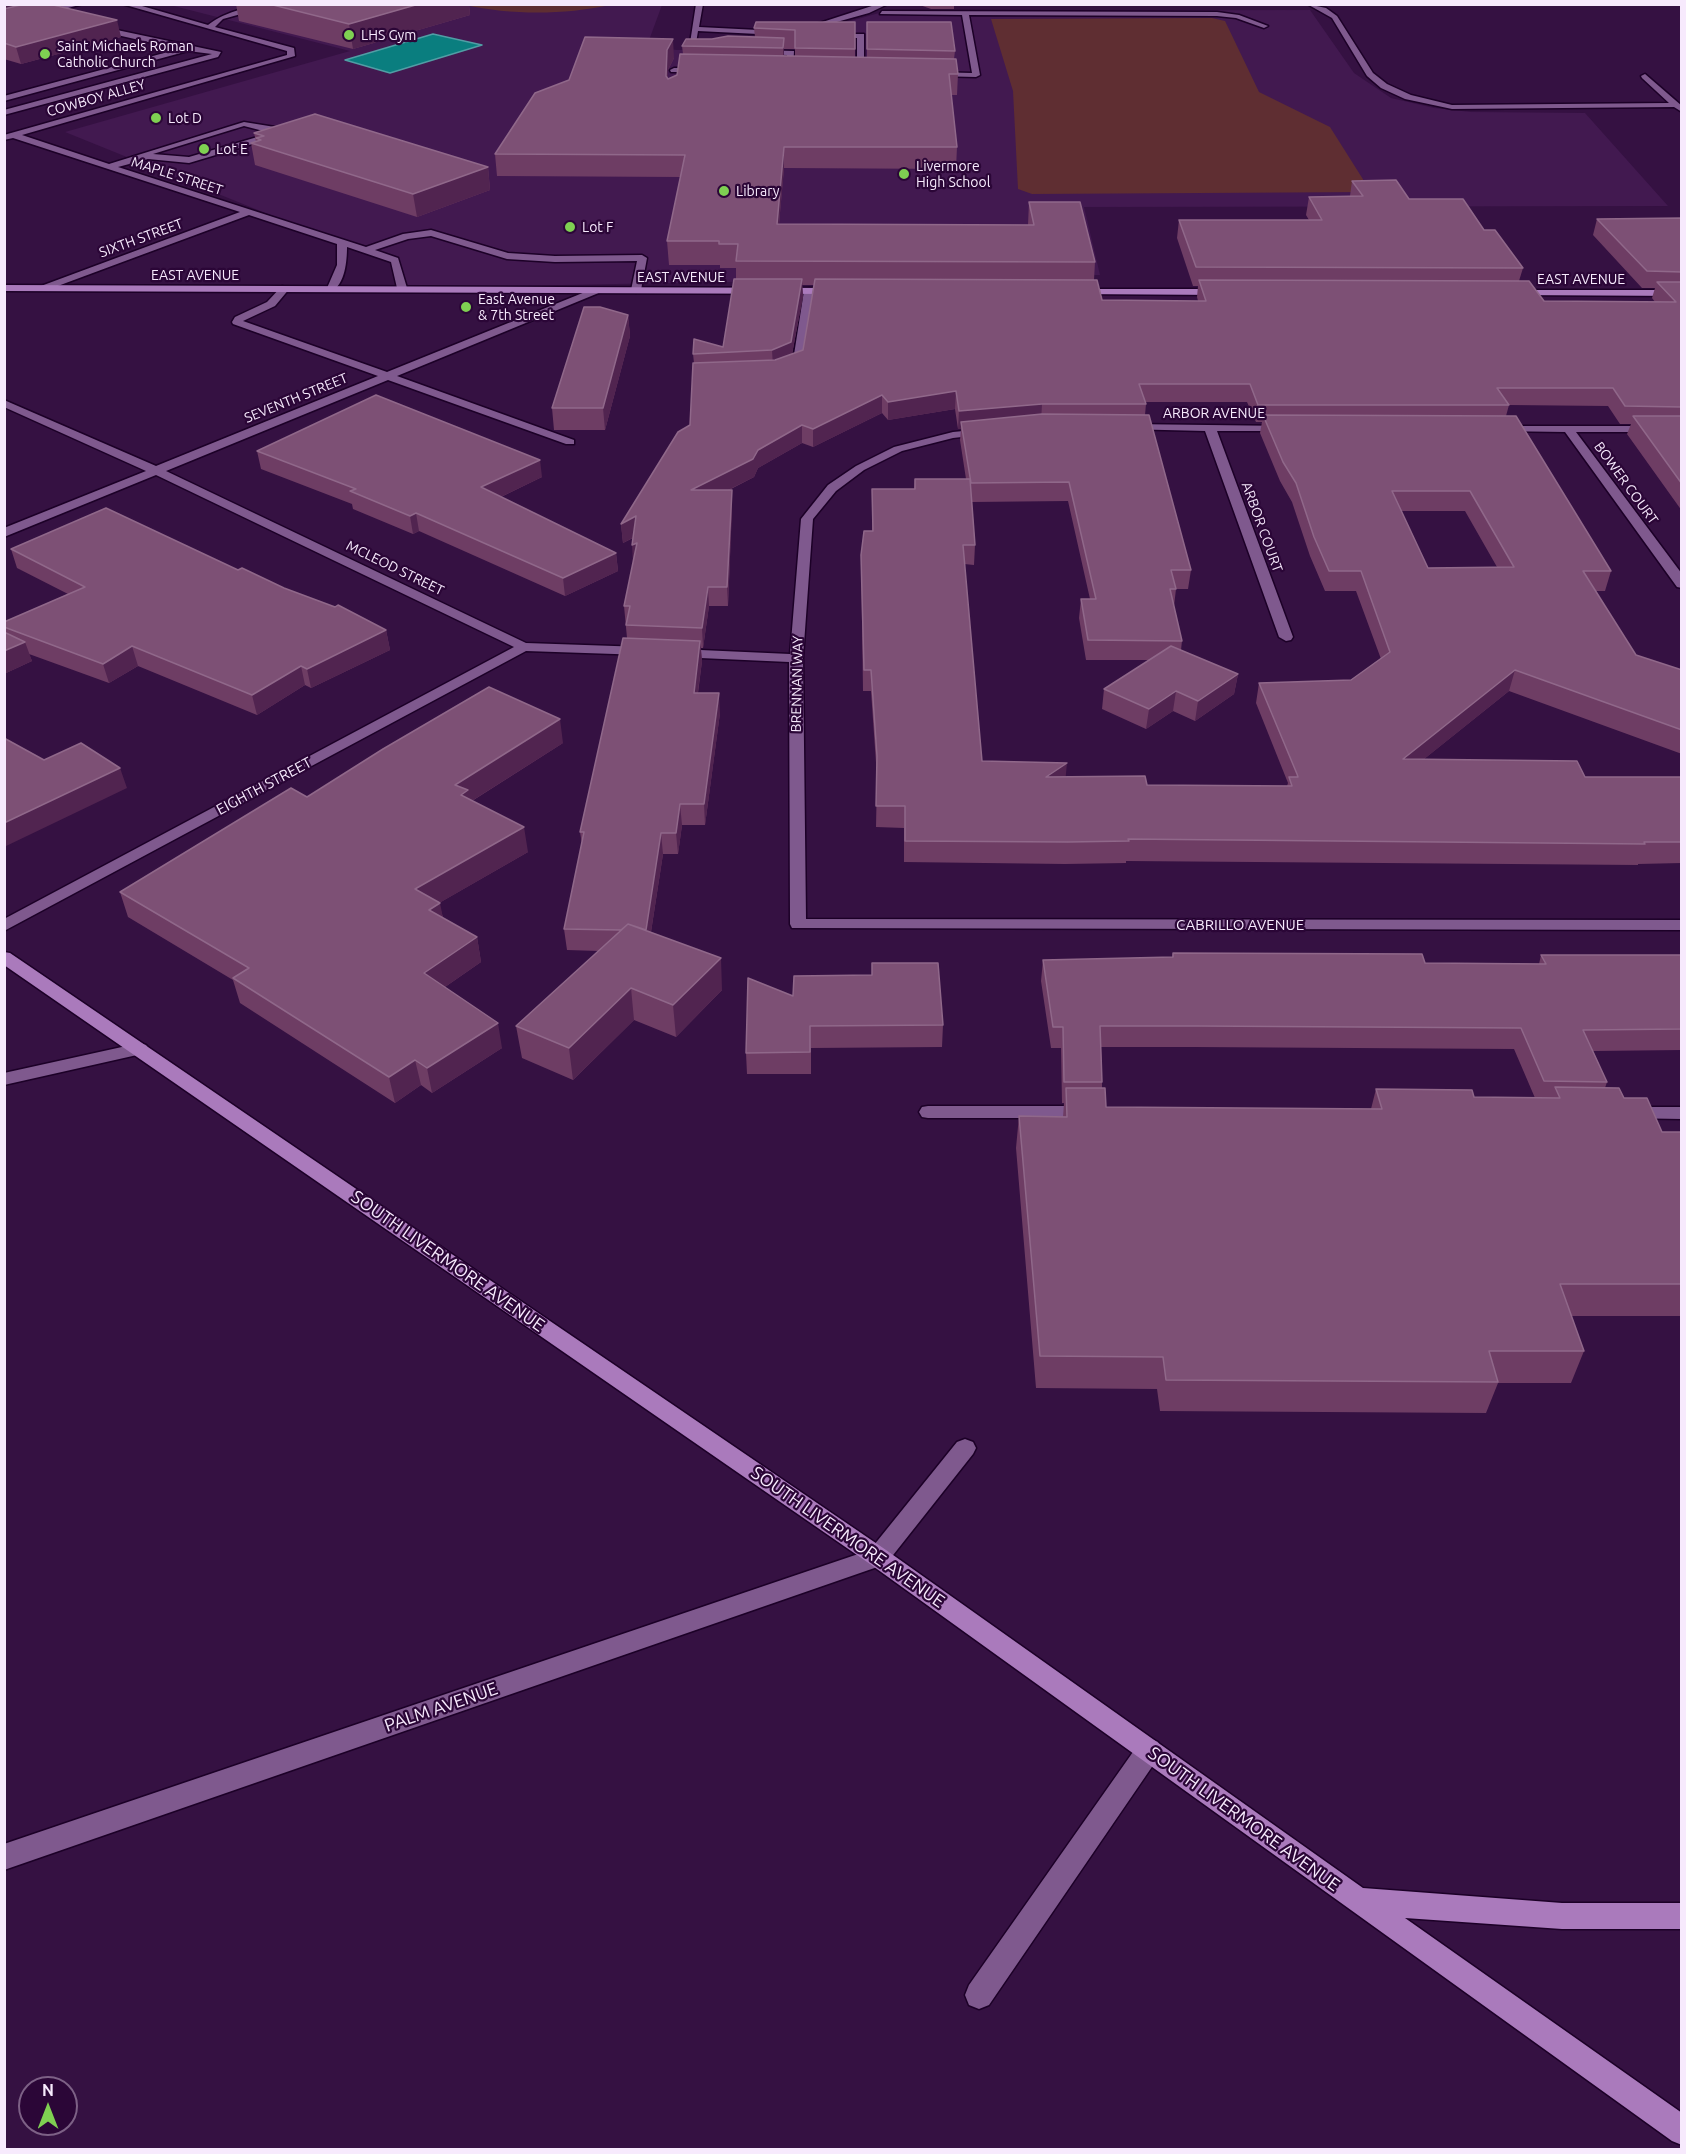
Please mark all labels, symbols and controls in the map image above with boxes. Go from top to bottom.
place label: LHS Gym [361,27,416,43]
marker: LHS Gym [342,28,356,42]
place label: Saint Michaels Roman Catholic Church [57,38,194,70]
marker: Saint Michaels Roman Catholic Church [38,47,52,61]
street label: COWBOY ALLEY [45,76,147,120]
place label: Lot D [168,110,202,126]
marker: Lot D [149,111,163,125]
place label: Lot E [216,141,248,157]
marker: Lot E [197,142,211,156]
street label: MAPLE STREET [129,153,225,199]
place label: Livermore High School [916,158,990,190]
marker: Livermore High School [897,167,911,181]
place label: Library [736,183,780,199]
marker: Library [717,184,731,198]
street label: SIXTH STREET [97,215,185,261]
place label: Lot F [582,219,613,235]
marker: Lot F [563,220,577,234]
street label: EAST AVENUE [151,267,239,283]
street label: EAST AVENUE [637,269,725,285]
street label: EAST AVENUE [1537,271,1625,287]
place label: East Avenue & 7th Street [478,291,555,324]
marker: East Avenue & 7th Street [459,300,473,314]
street label: SEVENTH STREET [242,370,350,426]
street label: ARBOR AVENUE [1163,405,1265,421]
street label: BOWER COURT [1590,438,1662,528]
street label: ARBOR COURT [1238,480,1286,574]
street label: MCLEOD STREET [343,537,447,599]
street label: BRENNAN WAY [788,635,806,733]
street label: EIGHTH STREET [213,753,315,819]
street label: CABRILLO AVENUE [1176,916,1304,934]
street label: SOUTH LIVERMORE AVENUE [347,1186,549,1336]
street label: SOUTH LIVERMORE AVENUE [747,1462,949,1612]
street label: PALM AVENUE [382,1678,500,1736]
street label: SOUTH LIVERMORE AVENUE [1144,1742,1344,1896]
north arrow [18,2076,78,2136]
text: N [42,2081,54,2099]

